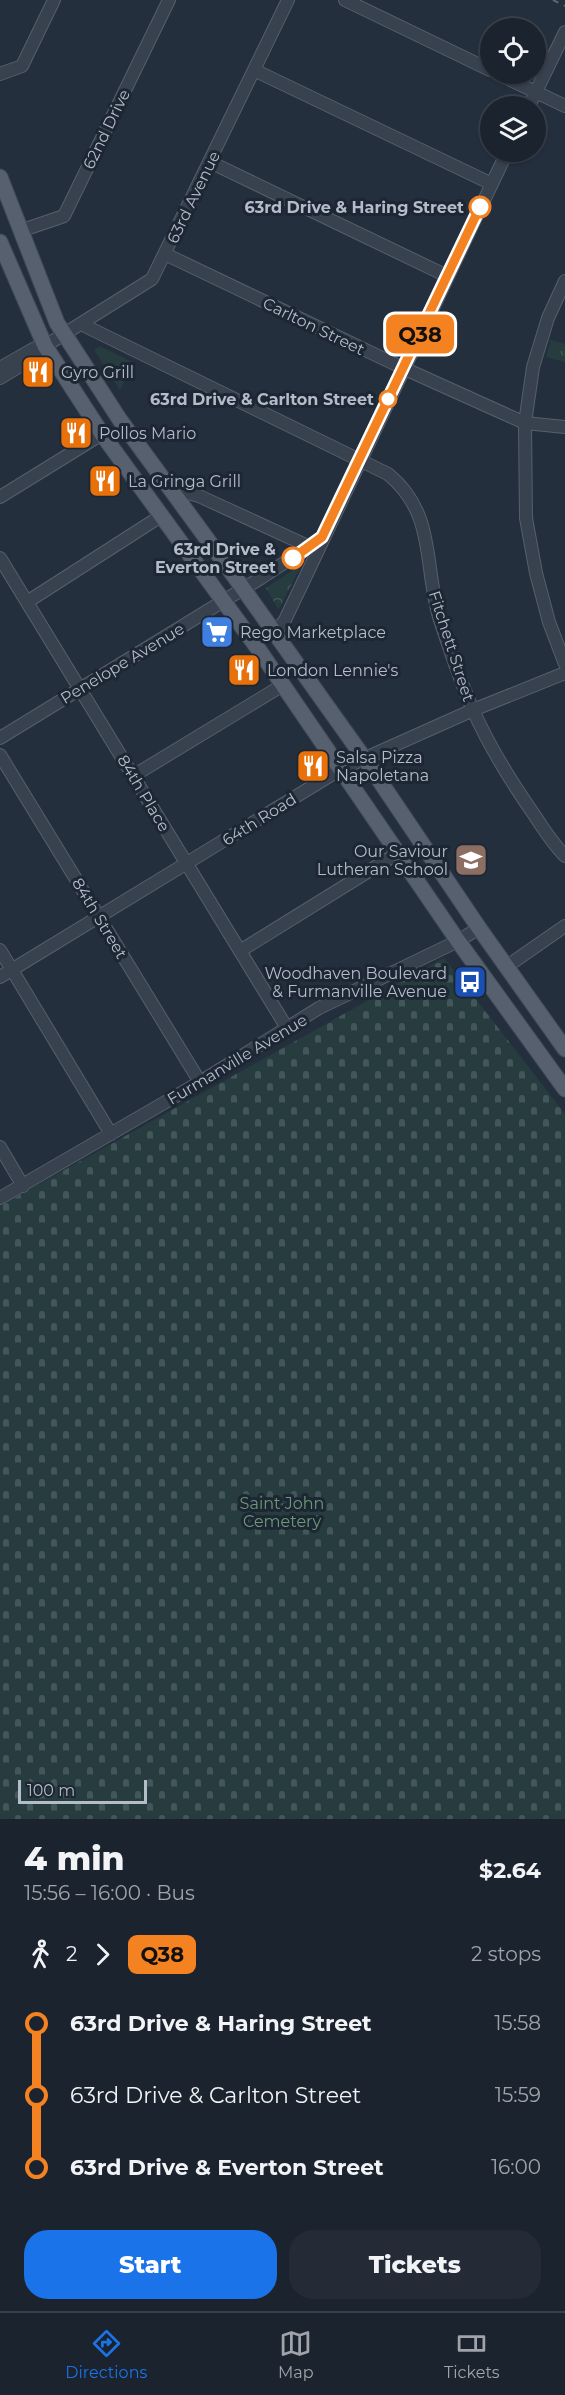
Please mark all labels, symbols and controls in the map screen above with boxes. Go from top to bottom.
map controls [480,18,546,162]
button: locate [480,18,546,84]
street label: 62nd Drive [79,86,134,172]
button: layers [480,96,546,162]
street label: 63rd Avenue [163,148,224,247]
marker: 63rd Drive & Haring Street [469,196,491,218]
place label: 63rd Drive & Haring Street [245,198,464,217]
street label: Carlton Street [260,294,368,359]
line badge: Q38 [386,314,454,354]
text: Q38 [398,322,442,347]
restaurant icon: Gyro Grill [20,354,56,390]
place label: Gyro Grill [61,363,134,382]
place label: 63rd Drive & Carlton Street [150,390,374,409]
marker: 63rd Drive & Carlton Street [379,390,397,408]
restaurant icon: Pollos Mario [58,415,94,451]
place label: Pollos Mario [99,424,196,443]
restaurant icon: La Gringa Grill [87,463,123,499]
place label: La Gringa Grill [128,472,241,491]
place label: 63rd Drive & Everton Street [155,540,276,577]
marker: 63rd Drive & Everton Street [282,547,304,569]
street label: Fitchett Street [425,588,479,704]
supermarket icon: Rego Marketplace [199,614,235,650]
street label: Penelope Avenue [57,619,188,708]
place label: Rego Marketplace [240,623,386,642]
restaurant icon: London Lennie's [226,652,262,688]
place label: London Lennie's [267,661,398,680]
restaurant icon: Salsa Pizza Napoletana [295,748,331,784]
place label: Salsa Pizza Napoletana [336,748,429,785]
street label: 84th Place [113,751,174,835]
street label: 64th Road [219,789,300,850]
place label: Our Saviour Lutheran School [317,842,448,879]
school or university icon: Our Saviour Lutheran School [453,842,489,878]
street label: 84th Street [68,875,131,962]
place label: Woodhaven Boulevard & Furmanville Avenue [264,964,447,1001]
bus stop icon: Woodhaven Boulevard & Furmanville Avenue [452,964,488,1000]
street label: Furmanville Avenue [164,1010,311,1109]
park label: Saint John Cemetery [240,1494,324,1531]
scale bar [18,1777,147,1804]
text: 100 m [27,1781,75,1800]
text: 4 min [24,1838,125,1878]
text: $2.64 [479,1857,541,1884]
text: 15:56 – 16:00 · Bus [24,1881,195,1905]
icon: walk [24,1938,57,1971]
icon: forward [86,1938,119,1971]
text: 2 [66,1942,77,1966]
text: Q38 [140,1942,184,1967]
text: 2 stops [471,1942,541,1966]
text: 63rd Drive & Haring Street [70,2010,372,2037]
text: 15:58 [494,2011,541,2035]
text: 63rd Drive & Carlton Street [70,2082,361,2109]
text: 15:59 [495,2083,541,2107]
text: 63rd Drive & Everton Street [70,2154,384,2181]
text: 16:00 [491,2155,541,2179]
button: Start [24,2230,277,2299]
button: Tickets [289,2230,541,2299]
tab: Directions [65,2327,147,2382]
tab: Map [278,2327,313,2382]
tab: Tickets [444,2327,500,2382]

